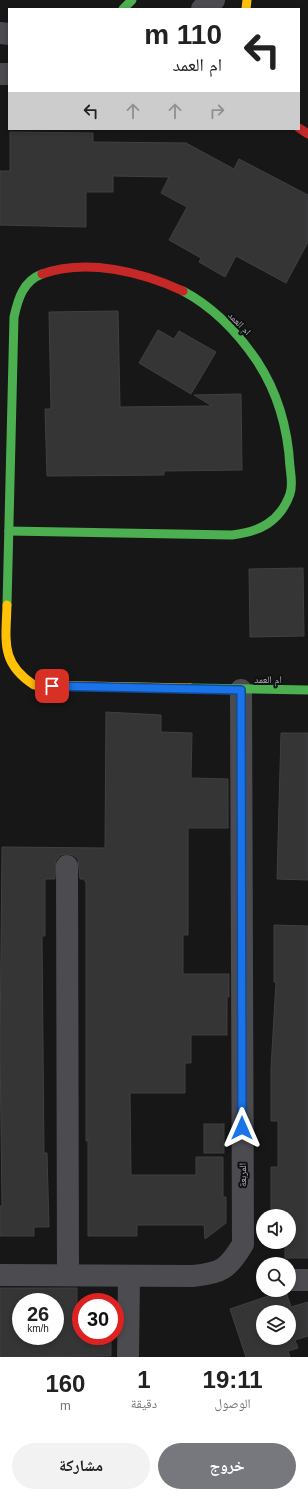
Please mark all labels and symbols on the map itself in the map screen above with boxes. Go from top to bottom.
street label: ام العمد [225,310,253,338]
pin [35,669,69,703]
street label: ام العمد [254,674,282,687]
position arrow [221,1107,263,1149]
street label: المربعة [237,1163,248,1187]
speed limit sign: 30 [72,1293,124,1345]

